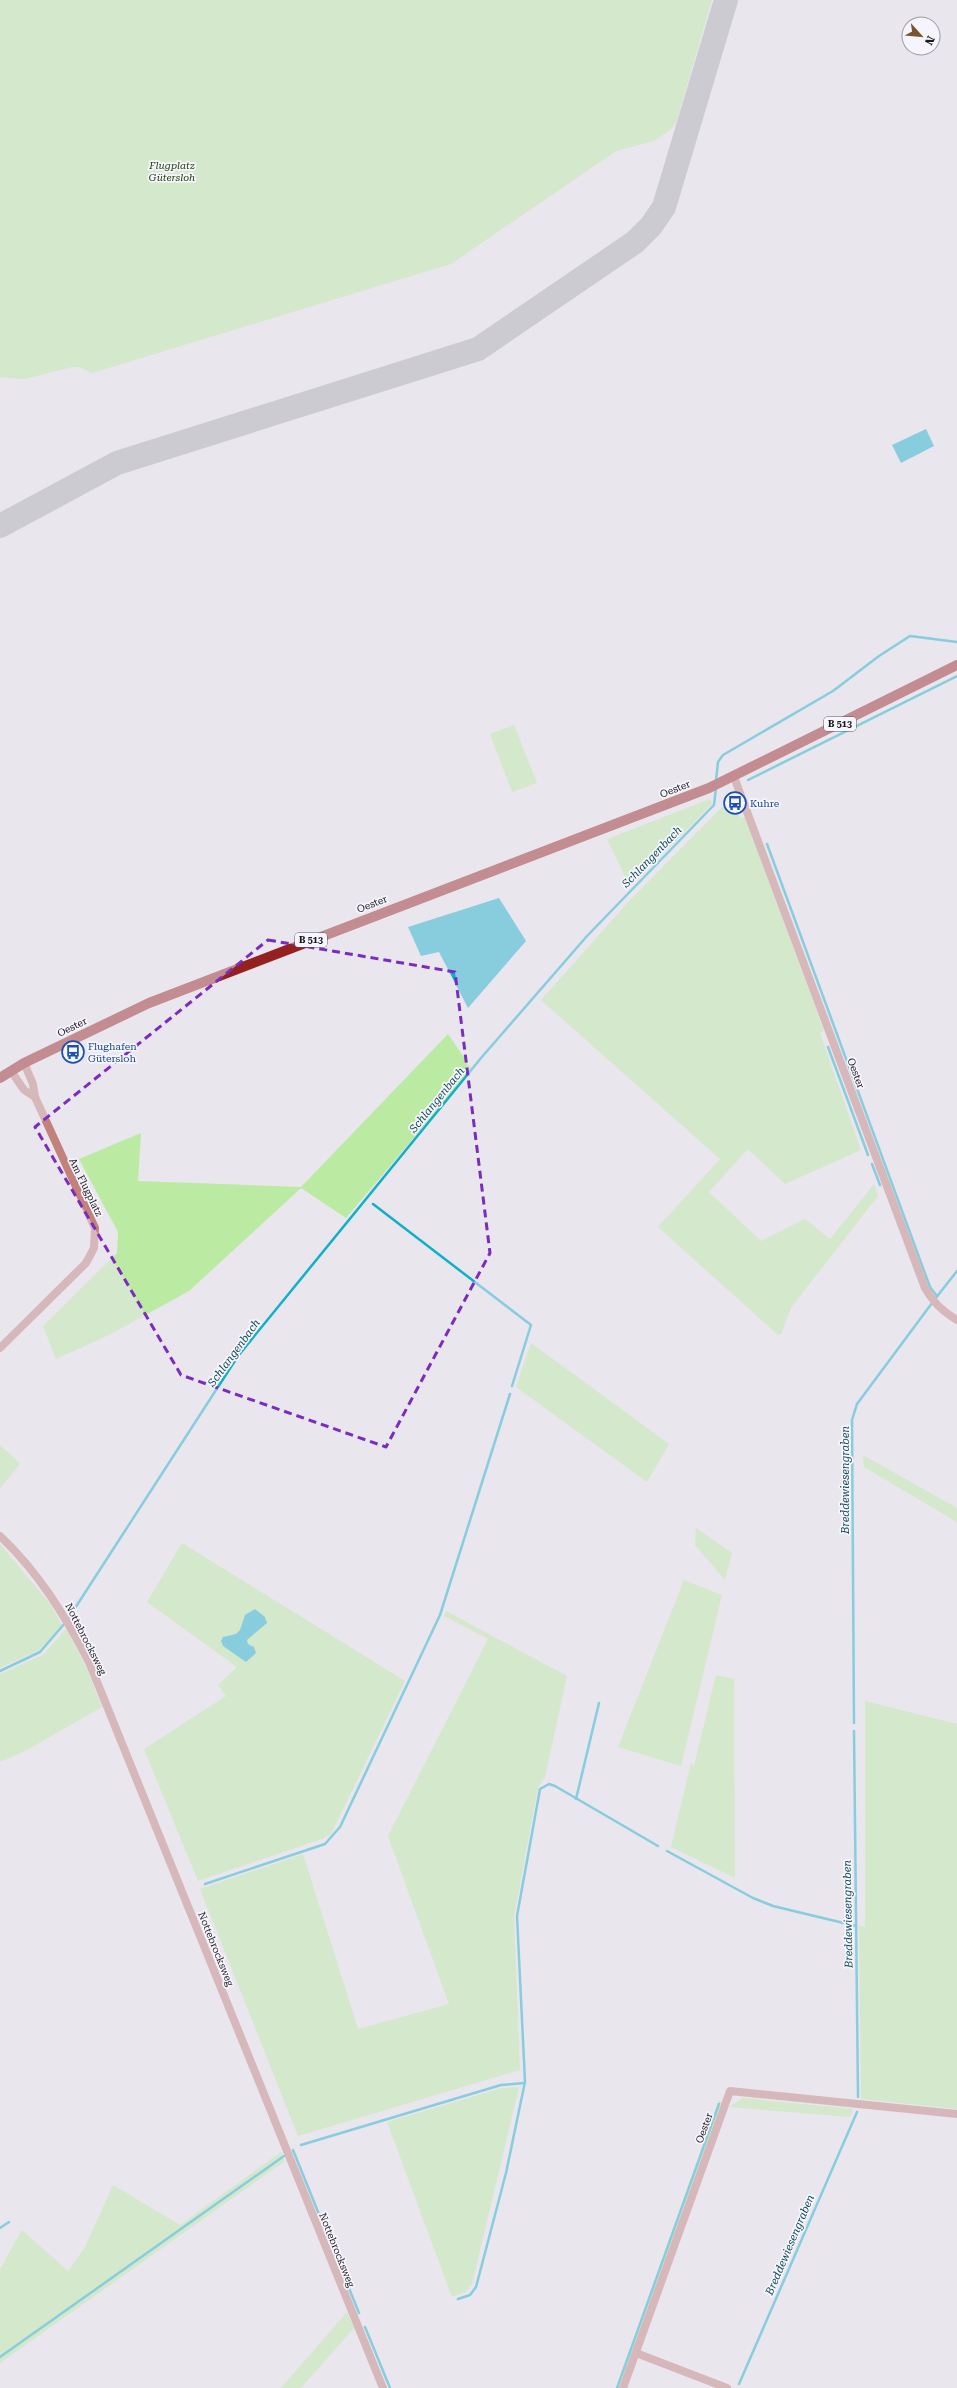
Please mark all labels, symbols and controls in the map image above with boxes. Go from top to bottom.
north arrow [901,16,941,56]
text: N [922,34,937,48]
park label: Flugplatz Gütersloh [148,160,195,183]
road number: B 513 [824,717,856,731]
street label: Oester [658,778,692,800]
bus stop icon: Kuhre [722,790,748,816]
place label: Kuhre [750,798,780,809]
water label: Schlangenbach [619,823,685,891]
street label: Oester [355,893,389,915]
road number: B 513 [295,933,327,947]
street label: Oester [55,1015,89,1039]
bus stop icon: Flughafen Gütersloh [60,1039,86,1065]
place label: Flughafen Gütersloh [88,1041,137,1064]
street label: Oester [845,1056,867,1090]
water label: Schlangenbach [406,1064,468,1136]
street label: Am Flugplatz [67,1156,105,1218]
water label: Schlangenbach [205,1316,263,1390]
water label: Breddewiesengraben [839,1426,852,1535]
street label: Nottebrocksweg [63,1601,109,1677]
water label: Breddewiesengraben [841,1860,855,1969]
street label: Nottebrocksweg [196,1910,236,1988]
street label: Oester [693,2111,715,2145]
water label: Breddewiesengraben [763,2193,817,2298]
street label: Nottebrocksweg [317,2211,357,2289]

